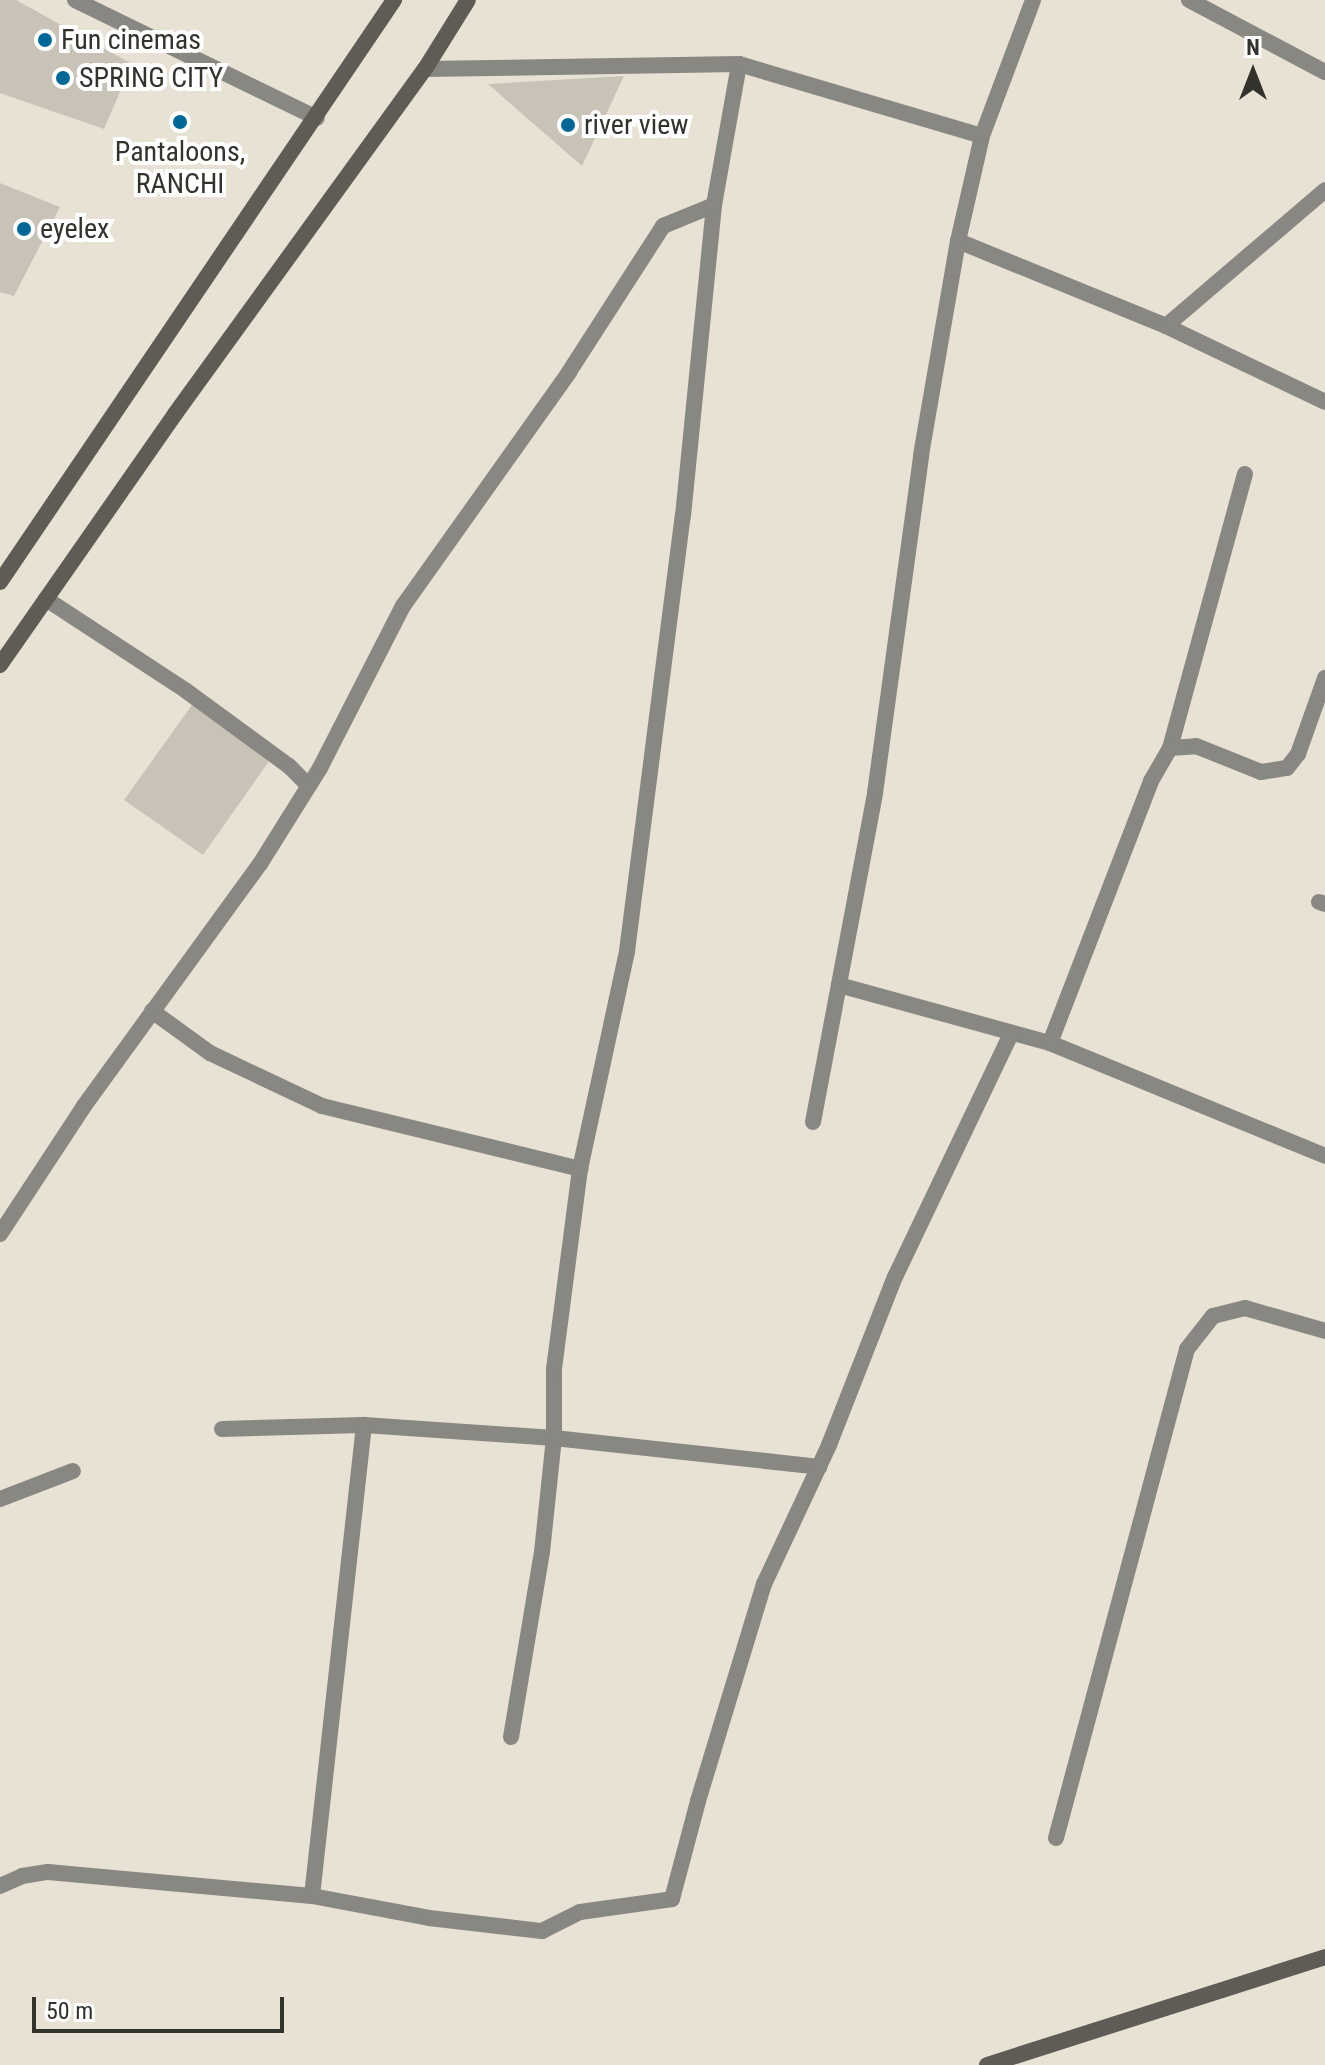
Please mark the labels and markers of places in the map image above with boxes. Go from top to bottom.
place label: Fun cinemas [61,23,201,57]
marker: Fun cinemas [36,31,54,49]
place label: SPRING CITY [79,61,223,95]
marker: SPRING CITY [54,69,72,87]
place label: river view [584,108,689,142]
marker: Pantaloons, RANCHI [171,113,189,131]
marker: river view [559,116,577,134]
place label: Pantaloons, RANCHI [115,135,245,201]
place label: eyelex [40,212,109,246]
marker: eyelex [15,220,33,238]

